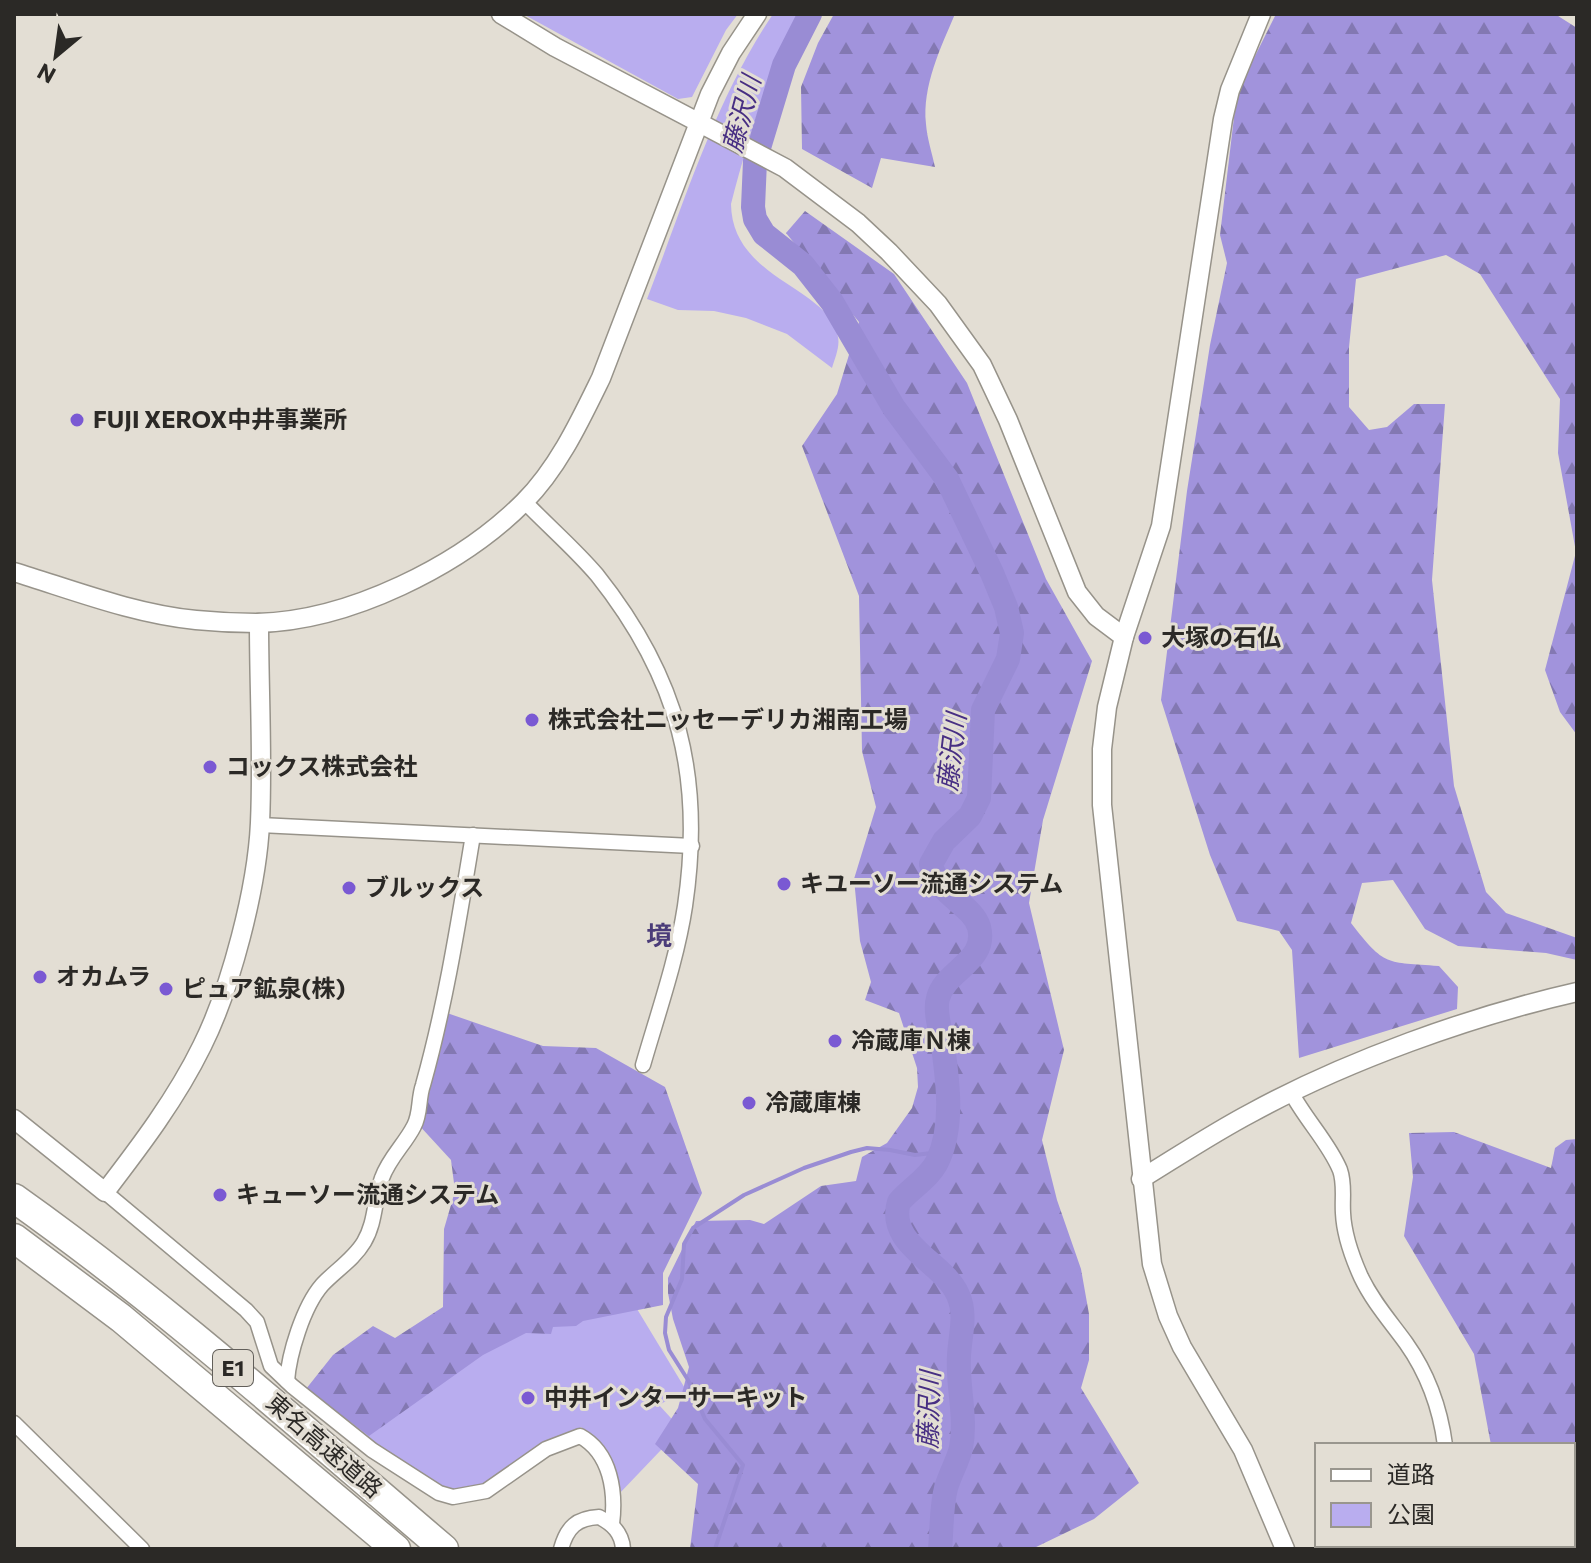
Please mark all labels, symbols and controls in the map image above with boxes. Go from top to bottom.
north arrow [16,16,96,96]
text: N [32,58,60,90]
water label: 藤沢川 [715,69,766,155]
place label: FUJI XEROX中井事業所 [93,404,347,433]
marker: FUJI XEROX中井事業所 [68,411,86,429]
place label: 大塚の石仏 [1161,622,1281,651]
marker: 大塚の石仏 [1136,629,1154,647]
place label: 株式会社ニッセーデリカ湘南工場 [548,704,908,733]
water label: 藤沢川 [930,708,971,792]
marker: 株式会社ニッセーデリカ湘南工場 [523,711,541,729]
place label: コックス株式会社 [226,751,417,780]
marker: コックス株式会社 [201,758,219,776]
place label: キユーソー流通システム [800,868,1063,897]
place label: ブルックス [365,872,484,901]
marker: キユーソー流通システム [775,875,793,893]
marker: ブルックス [340,879,358,897]
district label: 境 [646,919,672,950]
place label: オカムラ [56,961,151,990]
marker: オカムラ [31,968,49,986]
place label: ピュア鉱泉(株) [182,973,345,1002]
marker: ピュア鉱泉(株) [157,980,175,998]
place label: 冷蔵庫Ｎ棟 [851,1025,971,1054]
marker: 冷蔵庫Ｎ棟 [826,1032,844,1050]
place label: 冷蔵庫棟 [765,1087,861,1116]
marker: 冷蔵庫棟 [740,1094,758,1112]
place label: キューソー流通システム [236,1179,499,1208]
marker: キューソー流通システム [211,1186,229,1204]
road number: E1 [213,1350,253,1386]
water label: 藤沢川 [911,1367,944,1449]
place label: 中井インターサーキット [544,1382,808,1411]
street label: 東名高速道路 [261,1387,389,1503]
marker: 中井インターサーキット [519,1389,537,1407]
legend [1315,1443,1575,1547]
text: 道路 [1387,1459,1435,1488]
text: 公園 [1387,1499,1435,1528]

